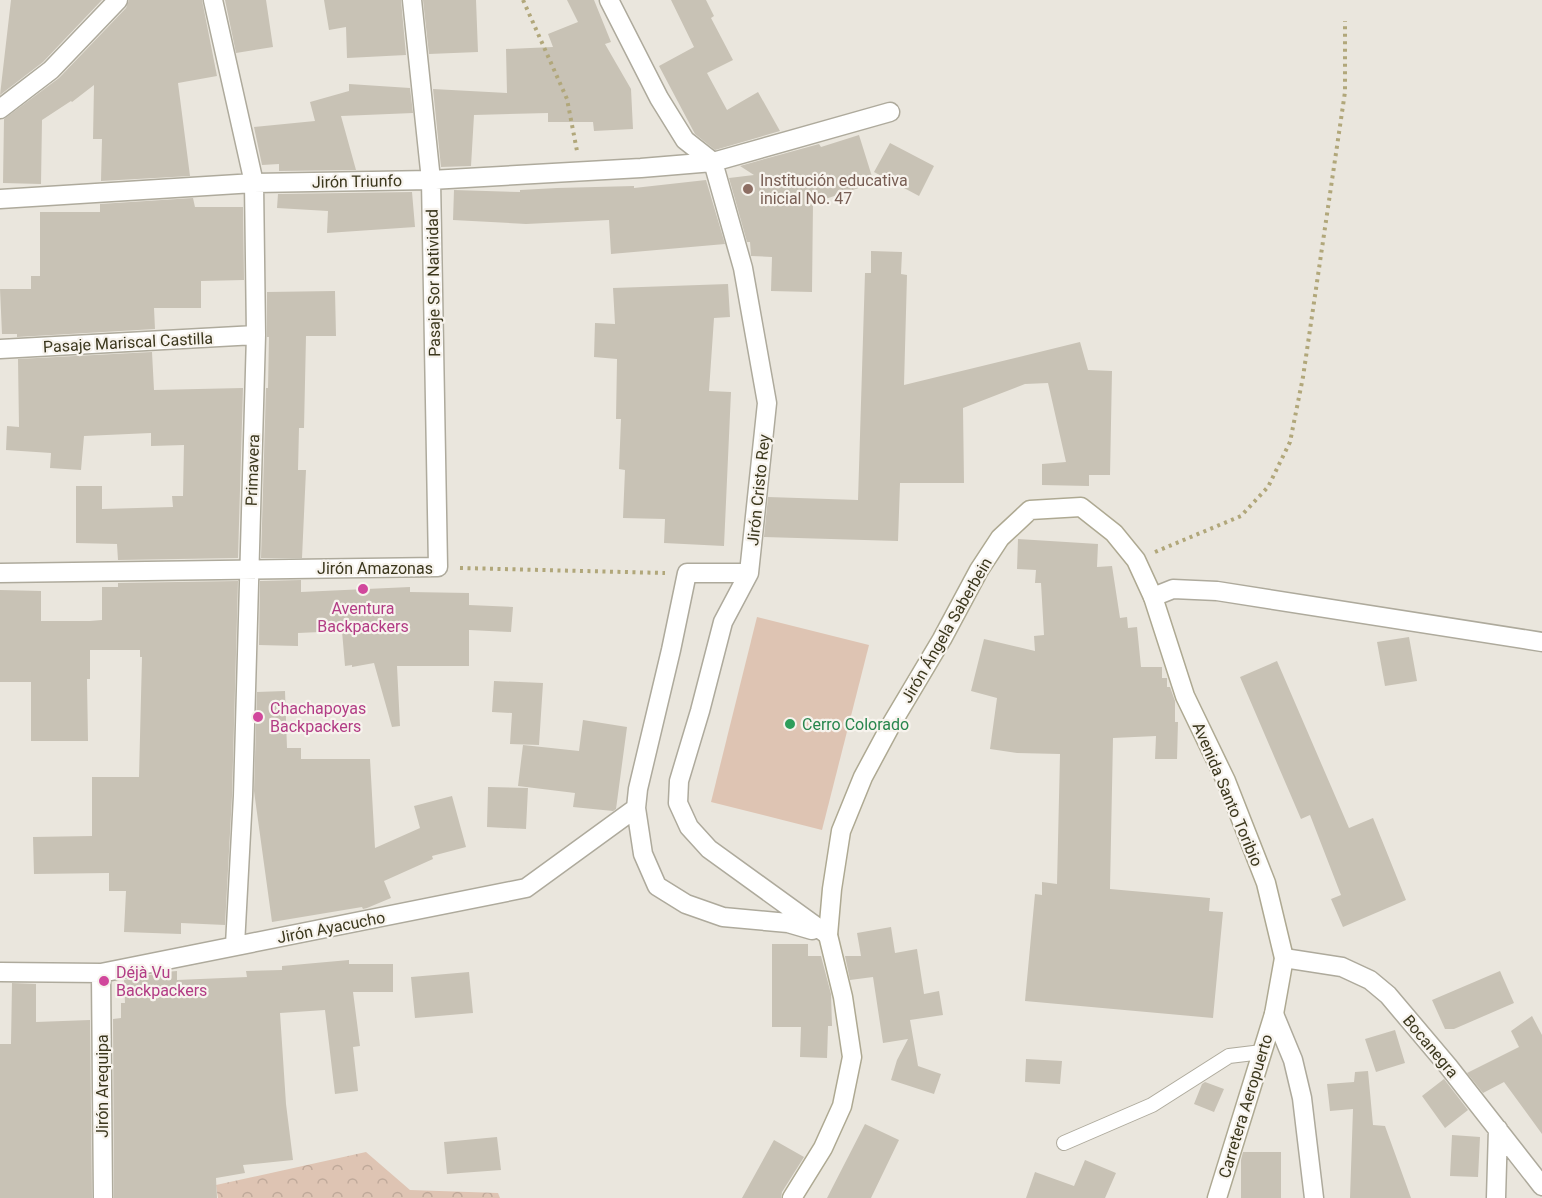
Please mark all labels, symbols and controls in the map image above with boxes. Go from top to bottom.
street label: Jirón Triunfo [312,171,402,192]
place label: Institución educativa inicial No. 47 [760,171,908,208]
marker: Institución educativa inicial No. 47 [741,182,755,196]
street label: Pasaje Sor Natividad [423,209,444,357]
street label: Pasaje Mariscal Castilla [43,329,213,356]
street label: Jirón Cristo Rey [743,433,774,547]
street label: Primavera [242,434,263,506]
street label: Jirón Ángela Saberbein [897,554,996,706]
street label: Jirón Amazonas [317,559,433,578]
marker: Aventura Backpackers [356,582,370,596]
place label: Aventura Backpackers [317,599,409,636]
place label: Chachapoyas Backpackers [270,699,366,736]
marker: Chachapoyas Backpackers [251,710,265,724]
place label: Cerro Colorado [802,715,909,734]
marker: Cerro Colorado [783,717,797,731]
street label: Avenida Santo Toribio [1189,719,1267,869]
street label: Jirón Ayacucho [275,908,387,947]
place label: Déjà Vu Backpackers [116,963,207,1000]
marker: Déjà Vu Backpackers [97,974,111,988]
street label: Bocanegra [1399,1011,1462,1082]
street label: Carretera Aeropuerto [1215,1032,1276,1180]
street label: Jirón Arequipa [93,1034,112,1138]

